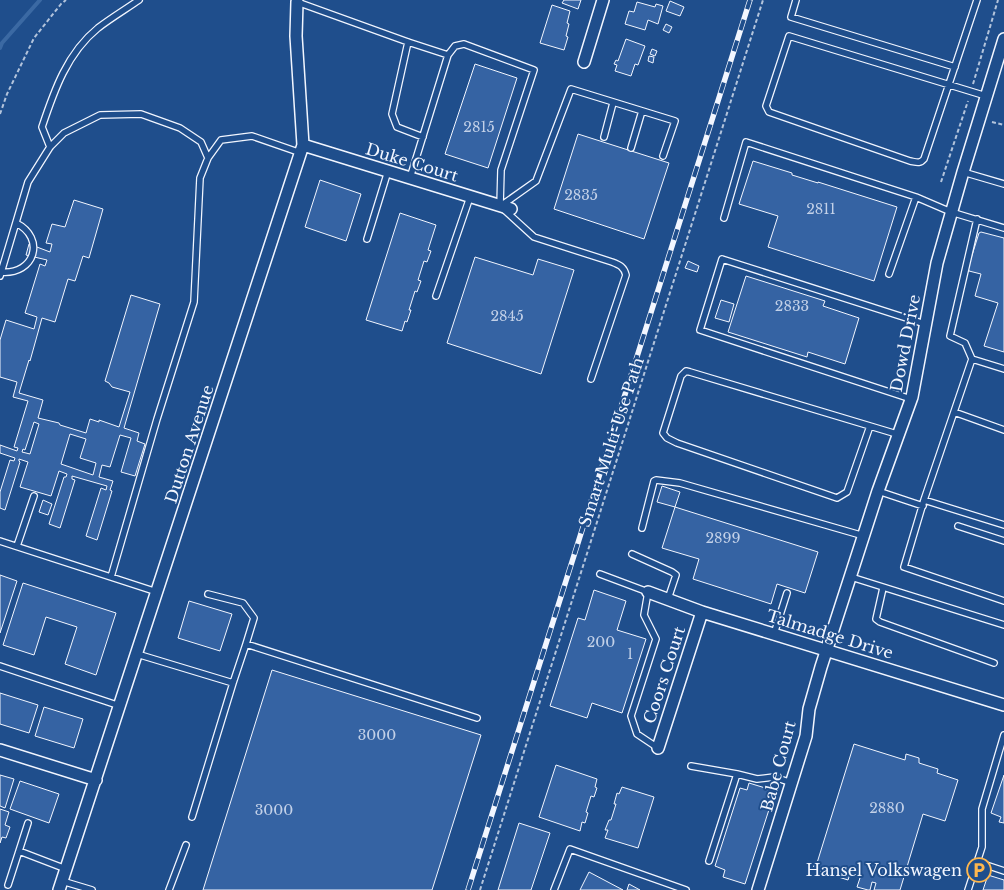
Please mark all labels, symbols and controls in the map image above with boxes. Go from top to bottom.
house number: 2815 [463,118,495,136]
street label: Duke Court [363,138,461,186]
house number: 2835 [564,186,598,204]
house number: 2811 [806,200,836,218]
street label: Dowd Drive [886,293,924,393]
house number: 2833 [775,297,809,315]
house number: 2845 [490,307,524,325]
street label: Smart Multi-Use Path [574,355,648,529]
street label: Dutton Avenue [160,382,218,506]
house number: 2899 [705,529,741,547]
street label: Talmadge Drive [764,605,896,663]
street label: Coors Court [639,624,689,726]
house number: 200 [587,633,615,651]
house number: 1 [627,645,633,663]
street label: Babe Court [756,718,800,814]
house number: 3000 [358,726,396,744]
house number: 2880 [869,799,905,817]
house number: 3000 [255,801,293,819]
parking icon: Hansel Volkswagen [966,857,992,883]
place label: Hansel Volkswagen [806,860,962,880]

